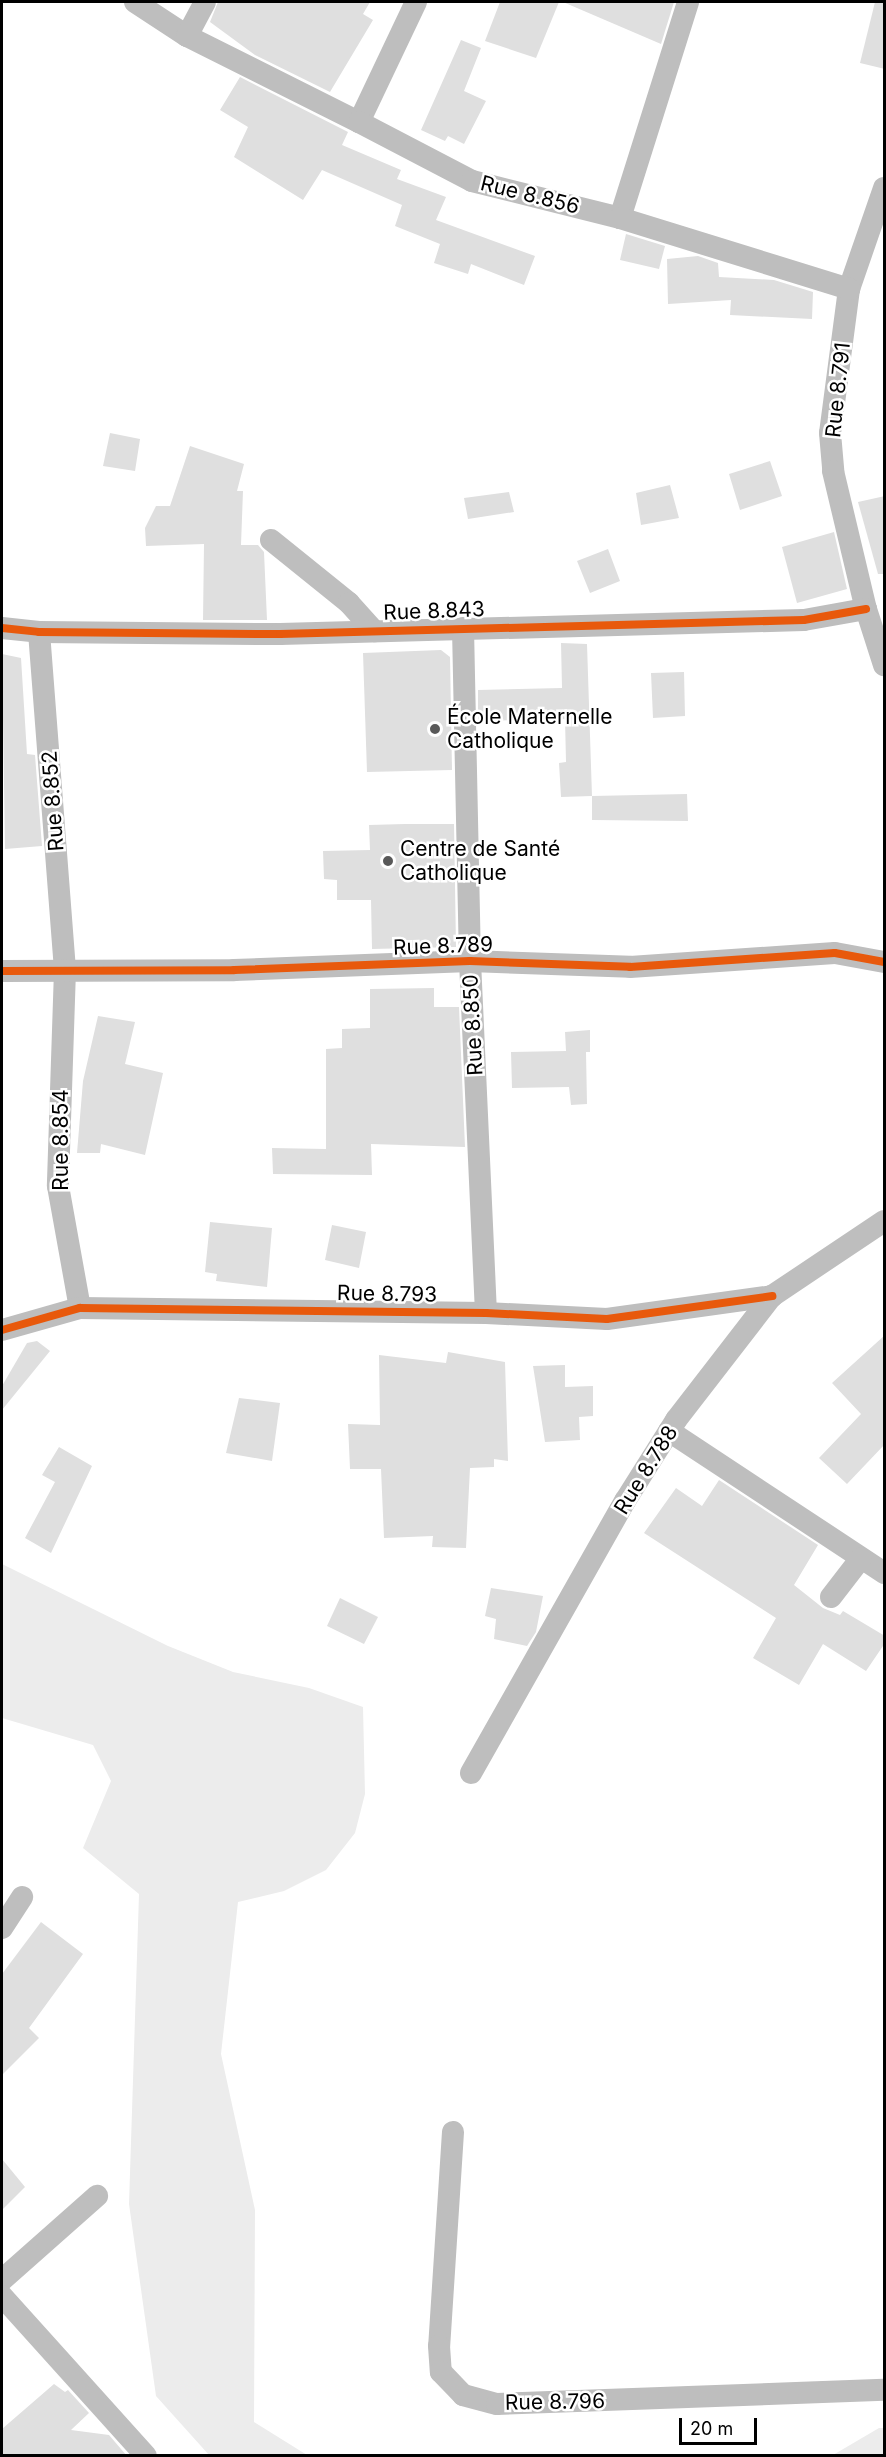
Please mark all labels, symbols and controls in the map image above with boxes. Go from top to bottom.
street label: Rue 8.856 [478,171,582,219]
street label: Rue 8.791 [820,341,856,439]
street label: Rue 8.843 [383,597,485,625]
place label: École Maternelle Catholique [447,704,612,754]
marker: École Maternelle Catholique [428,722,442,736]
street label: Rue 8.852 [37,750,69,852]
place label: Centre de Santé Catholique [400,836,560,886]
marker: Centre de Santé Catholique [381,854,395,868]
street label: Rue 8.789 [393,932,493,960]
street label: Rue 8.850 [458,974,488,1076]
street label: Rue 8.854 [48,1089,74,1191]
street label: Rue 8.793 [337,1281,437,1307]
street label: Rue 8.788 [609,1421,683,1519]
street label: Rue 8.796 [505,2389,605,2415]
scale bar [682,2406,760,2444]
text: 20 m [690,2418,733,2439]

